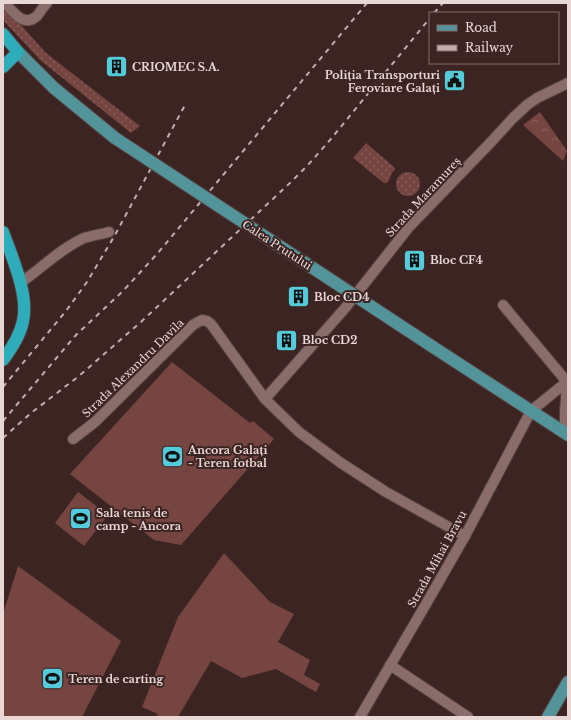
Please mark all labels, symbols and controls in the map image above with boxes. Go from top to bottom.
legend [429,12,559,64]
text: Road [465,20,497,35]
text: Railway [465,40,514,55]
building icon: CRIOMEC S.A. [104,54,130,80]
place label: CRIOMEC S.A. [132,60,220,74]
place label: Poliția Transporturi Feroviare Galați [325,68,440,95]
public building icon: Poliția Transporturi Feroviare Galați [442,68,468,94]
street label: Strada Maramureș [382,154,464,240]
street label: Calea Prutului [240,217,315,273]
building icon: Bloc CF4 [402,247,428,273]
place label: Bloc CF4 [430,253,483,267]
building icon: Bloc CD4 [286,284,312,310]
place label: Bloc CD4 [314,290,369,304]
street label: Strada Alexandru Davila [79,315,187,420]
building icon: Bloc CD2 [273,327,299,353]
place label: Bloc CD2 [302,333,357,347]
sports icon: Ancora Galați - Teren fotbal [159,443,185,469]
place label: Ancora Galați - Teren fotbal [187,443,267,470]
sports icon: Sala tenis de camp - Ancora [68,506,94,532]
place label: Sala tenis de camp - Ancora [96,506,182,533]
street label: Strada Mihai Bravu [404,507,470,610]
sports icon: Teren de carting [39,666,65,692]
place label: Teren de carting [68,672,164,686]

